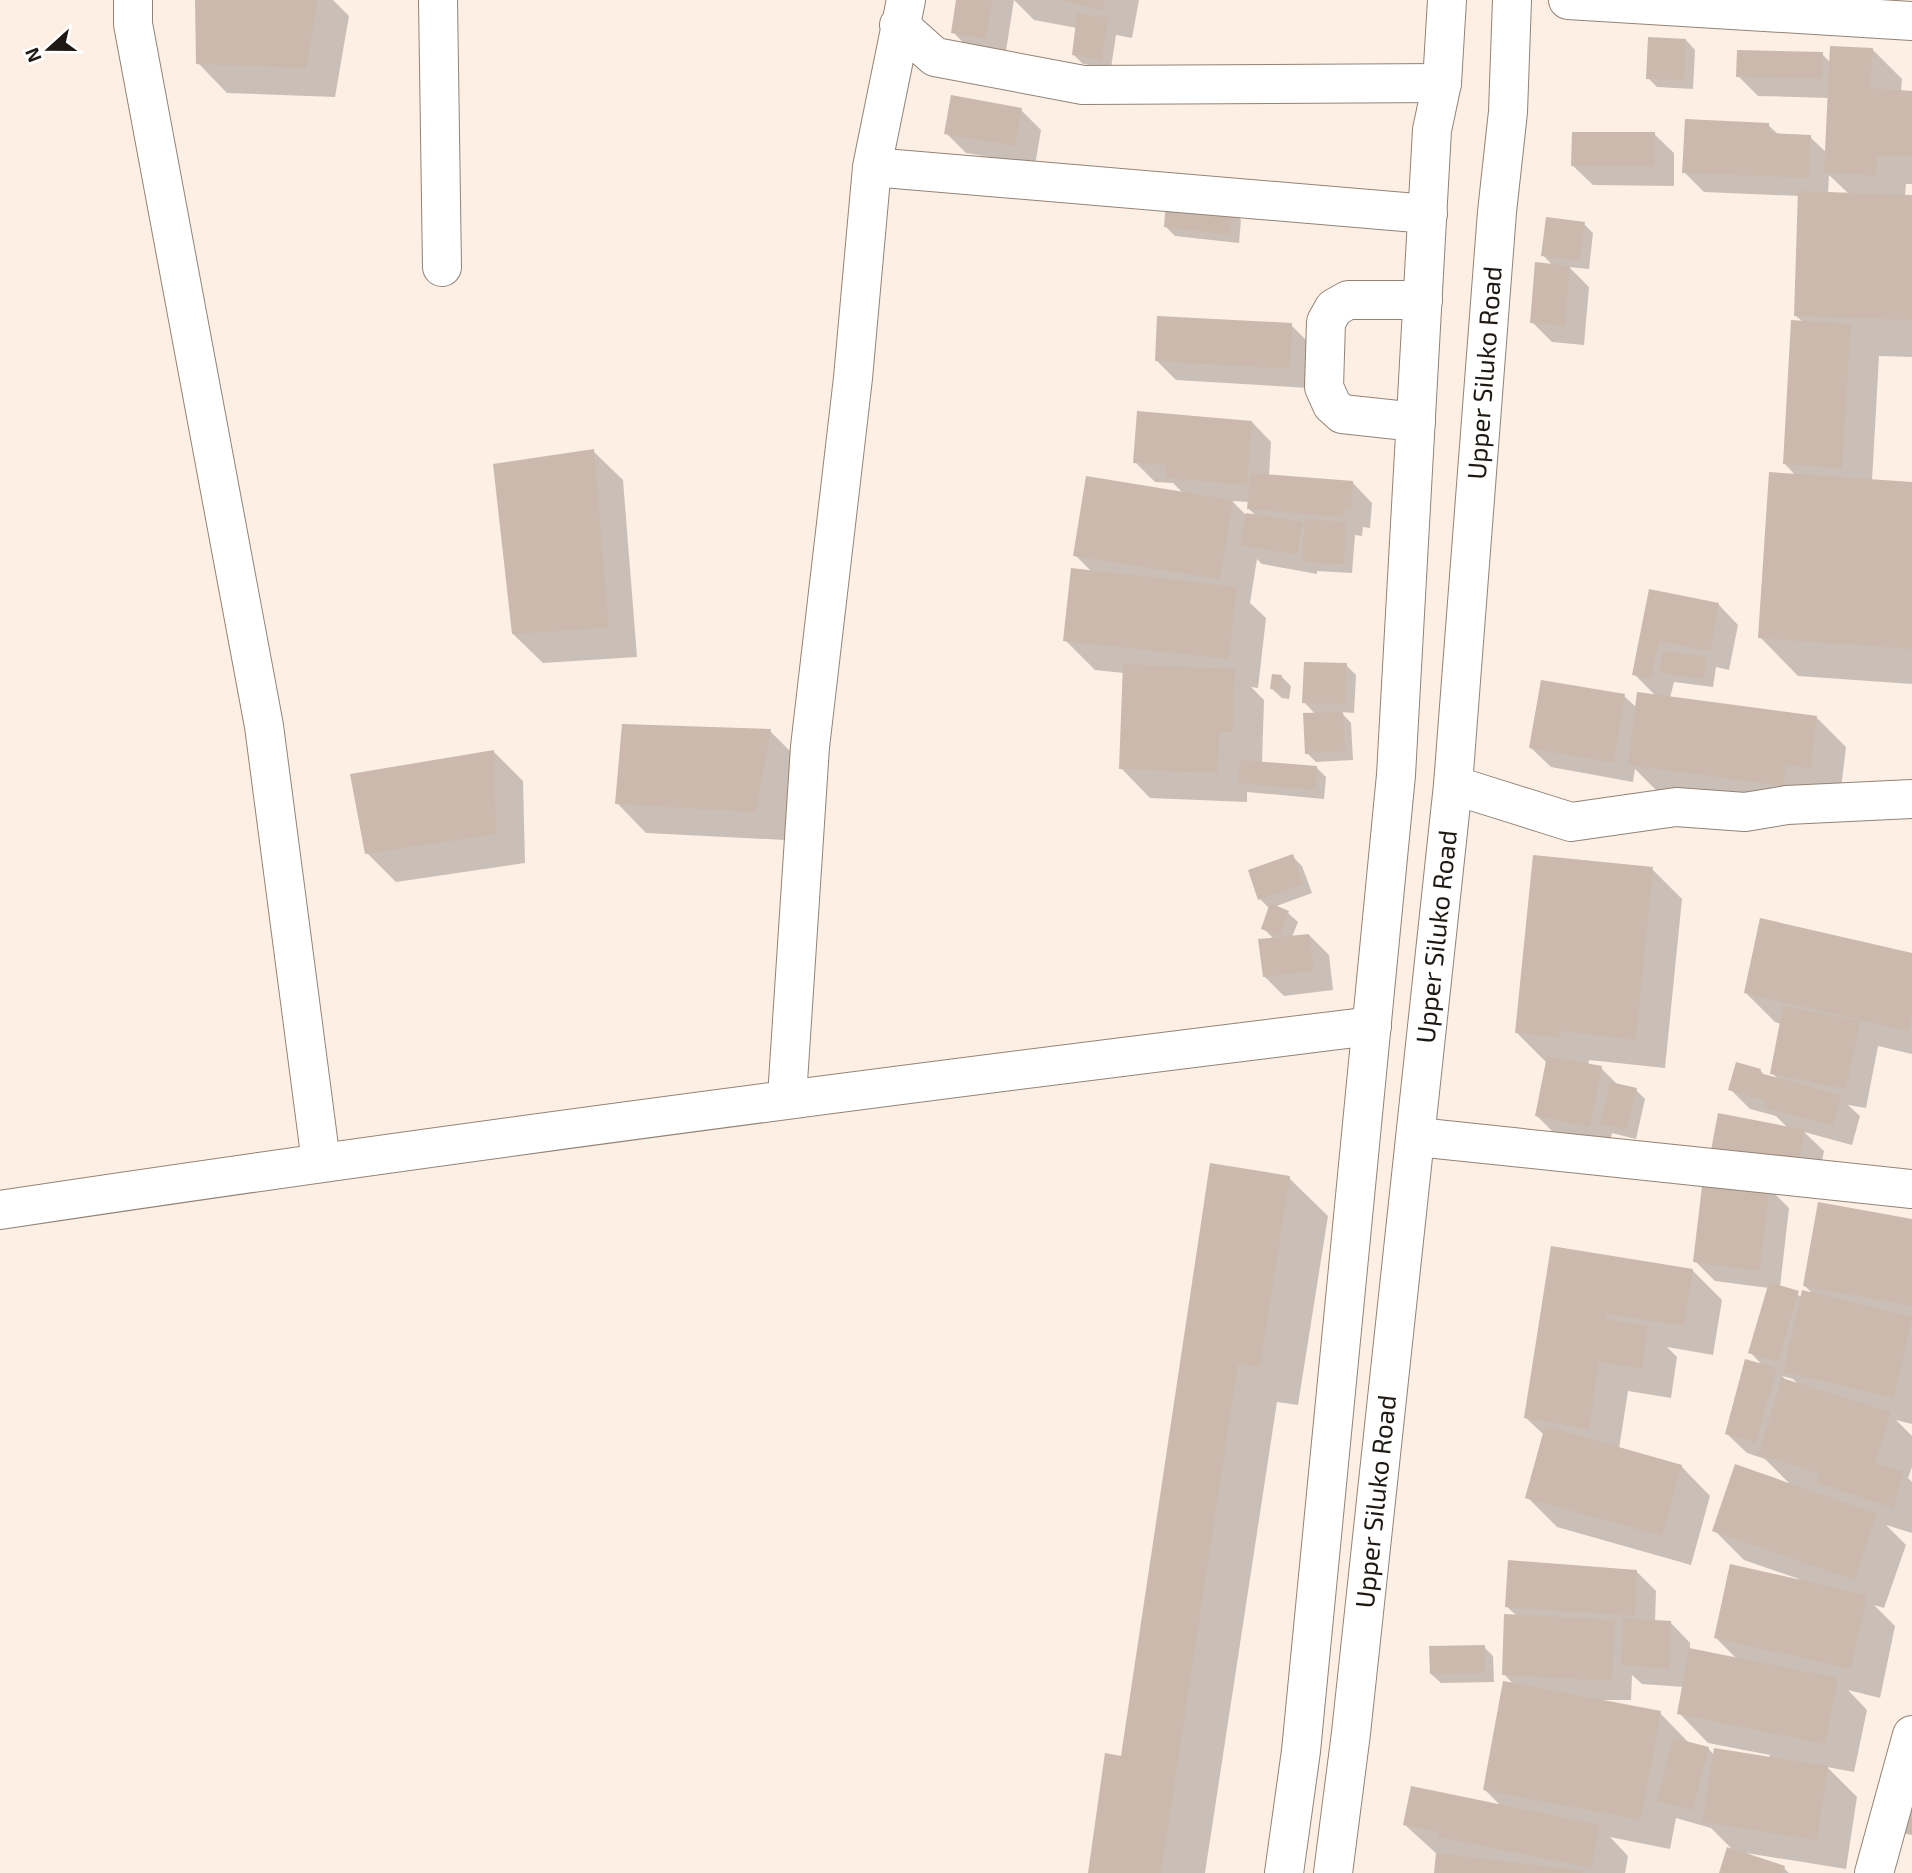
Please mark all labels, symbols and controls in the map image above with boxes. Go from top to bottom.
north arrow [14,14,84,84]
text: N [19,45,46,66]
street label: Upper Siluko Road [1460,265,1507,481]
street label: Upper Siluko Road [1408,828,1462,1045]
street label: Upper Siluko Road [1348,1393,1401,1609]

